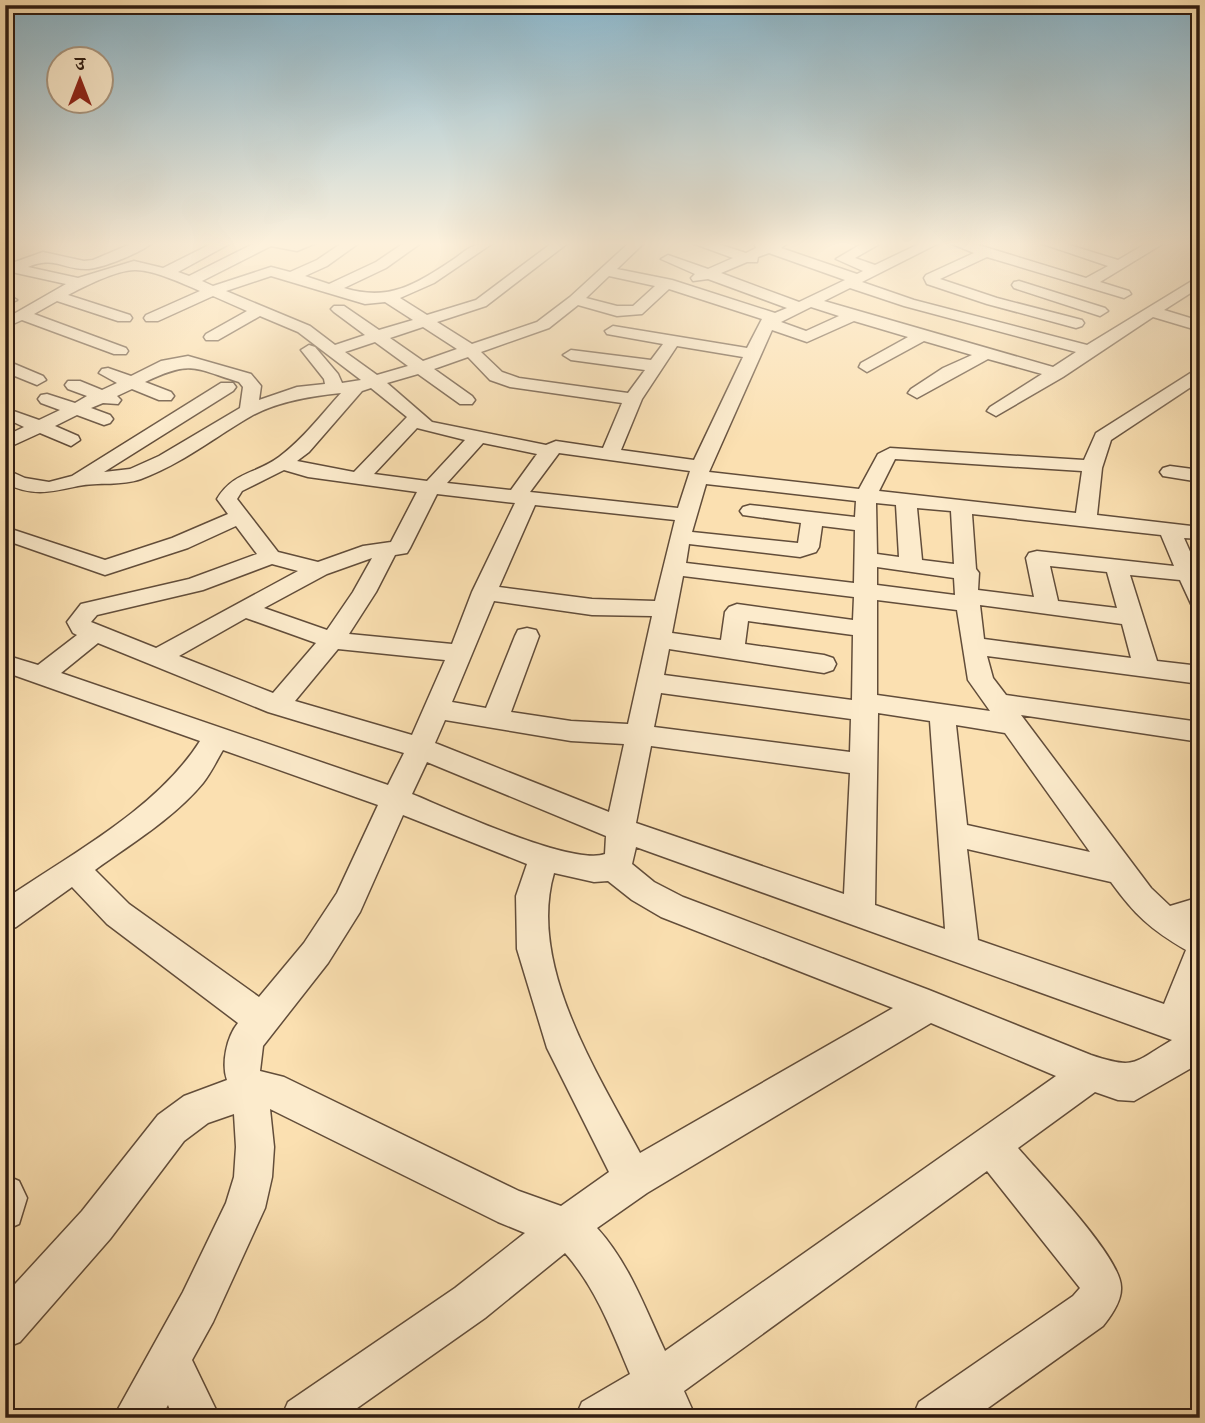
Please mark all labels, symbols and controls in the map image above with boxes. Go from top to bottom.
north arrow [46,46,116,116]
text: उ [73,52,86,75]

